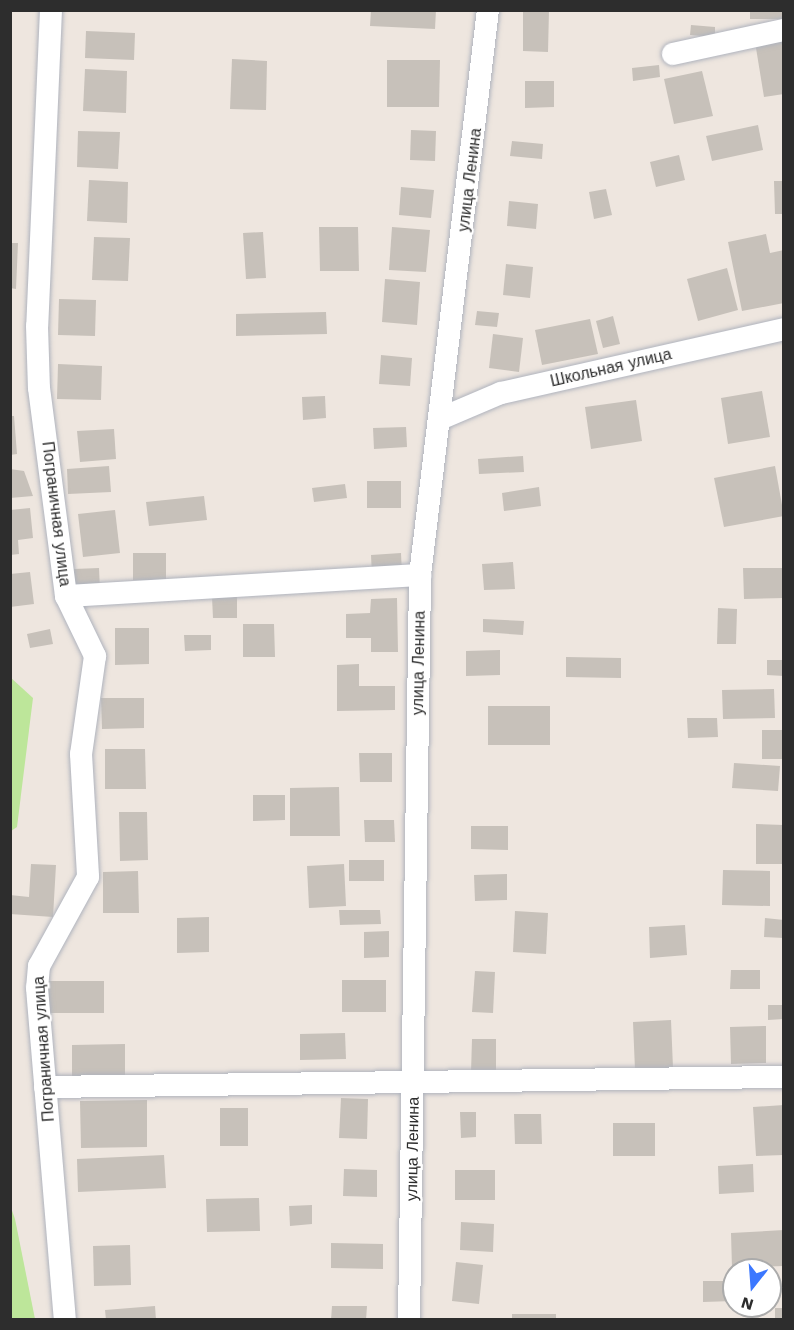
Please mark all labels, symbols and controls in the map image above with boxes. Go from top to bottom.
street label: улица Ленина [454,127,486,233]
street label: Школьная улица [548,345,674,391]
street label: Пограничная улица [38,440,74,588]
street label: улица Ленина [408,611,430,715]
street label: Пограничная улица [29,976,59,1122]
street label: улица Ленина [402,1097,424,1201]
north arrow [722,1258,782,1318]
text: N [739,1293,756,1315]

